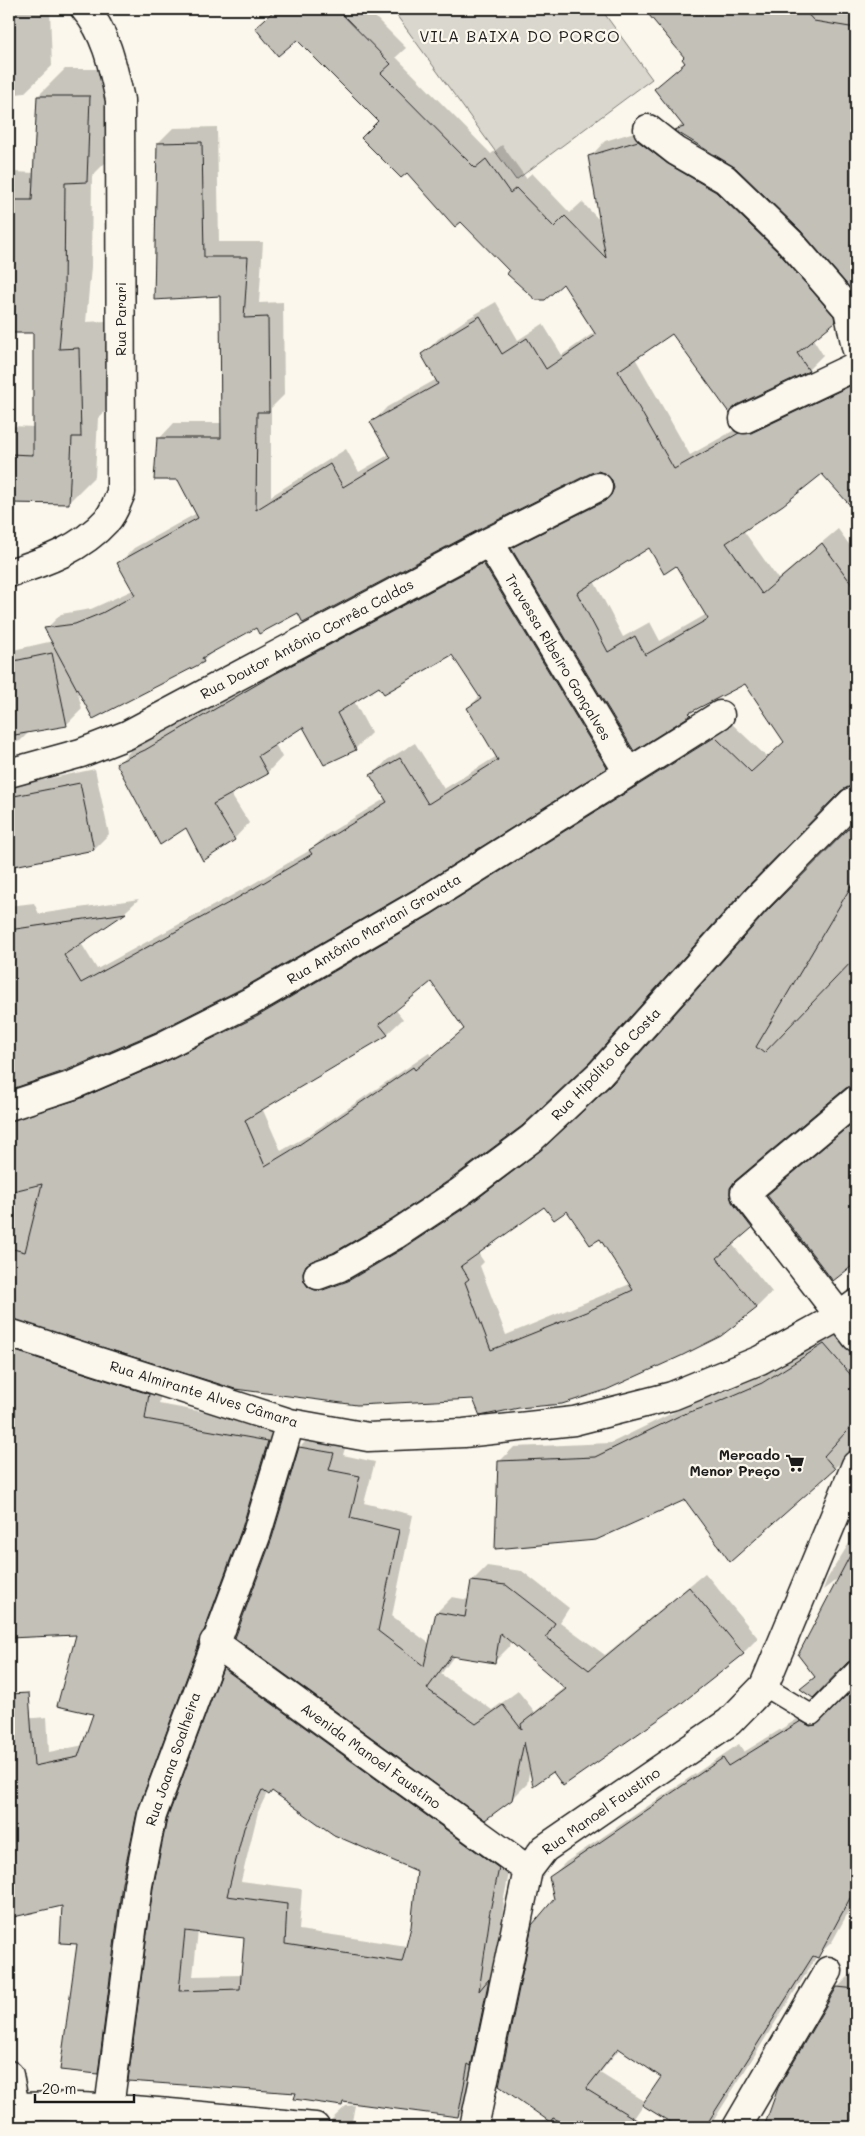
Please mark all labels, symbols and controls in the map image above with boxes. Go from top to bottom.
district label: VILA BAIXA DO PORCO [419,25,621,46]
street label: Rua Parari [111,282,130,356]
street label: Travessa Ribeiro Gonçalves [501,570,616,744]
street label: Rua Doutor Antônio Corrêa Caldas [197,574,417,703]
street label: Rua Antônio Mariani Gravata [283,869,464,988]
street label: Rua Hipólito da Costa [547,1003,665,1124]
street label: Rua Almirante Alves Câmara [108,1356,301,1431]
place label: Mercado Menor Preço [689,1445,781,1480]
supermarket icon: Mercado Menor Preço [784,1452,806,1474]
street label: Rua Joana Soalheira [141,1689,204,1828]
street label: Avenida Manoel Faustino [298,1698,445,1813]
street label: Rua Manoel Faustino [538,1763,663,1859]
scale bar [35,2071,134,2103]
text: 20 m [42,2078,76,2098]

